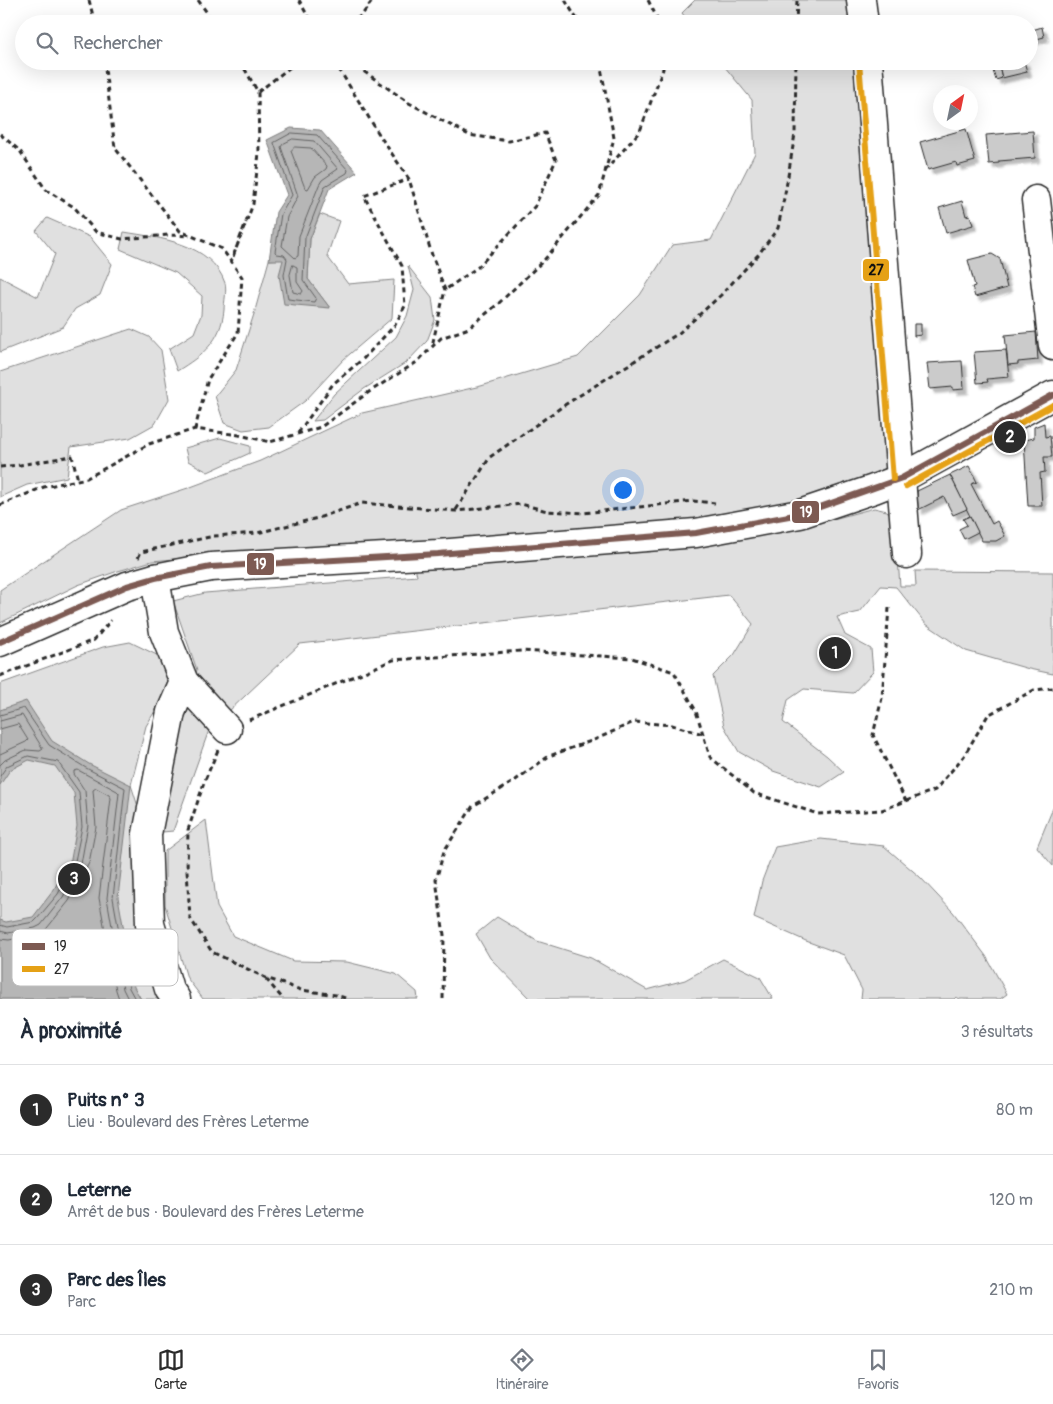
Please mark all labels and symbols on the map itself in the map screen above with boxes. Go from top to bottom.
north arrow [933,85,978,130]
line badge: 27 [862,258,890,282]
text: 27 [868,262,884,279]
pin: 2 [994,418,1026,456]
your location [610,477,636,503]
line badge: 19 [791,500,820,524]
text: 19 [800,504,812,521]
line badge: 19 [246,552,275,576]
text: 19 [254,556,266,573]
pin: 1 [819,634,851,672]
pin: 3 [58,860,90,898]
legend [12,929,178,986]
text: 19 [54,938,67,955]
text: 27 [54,961,70,978]

